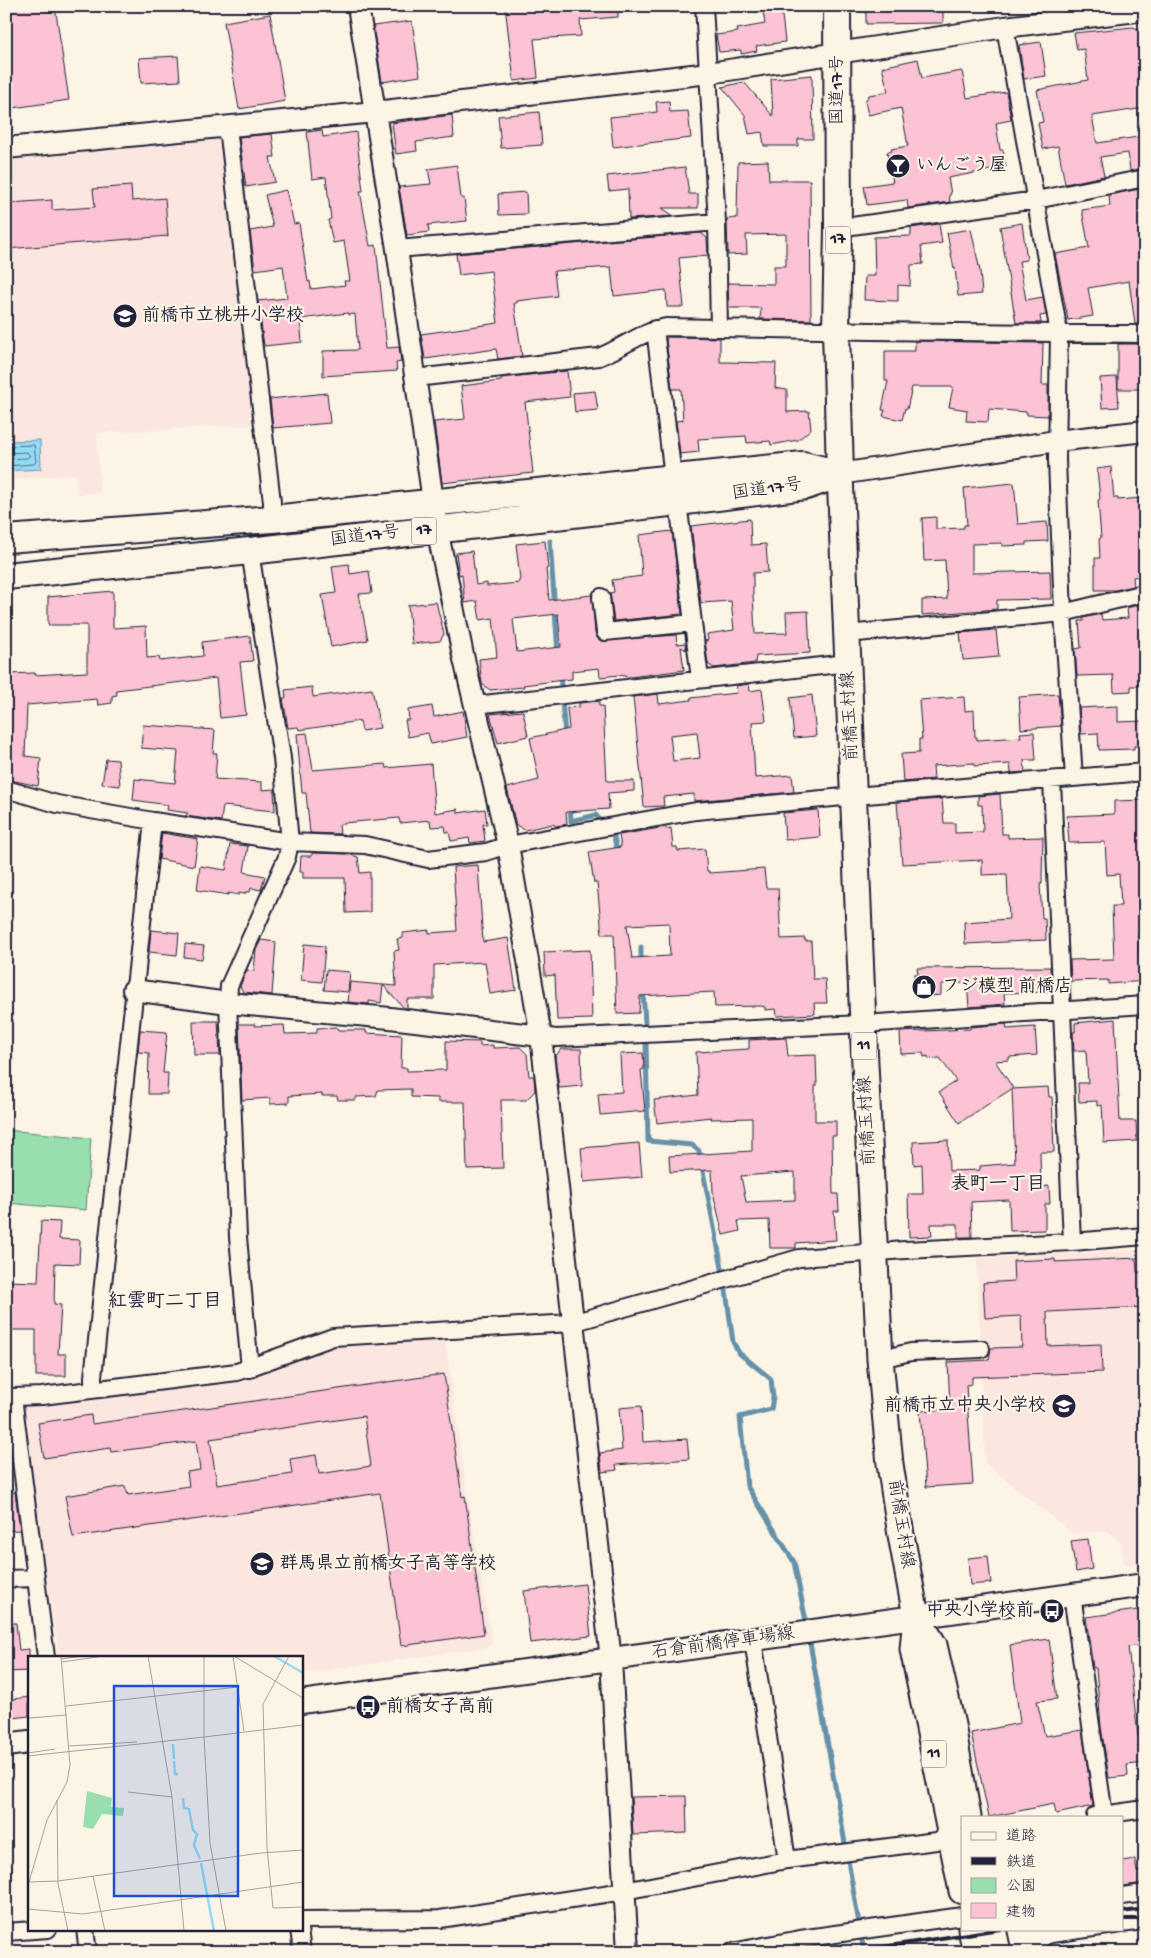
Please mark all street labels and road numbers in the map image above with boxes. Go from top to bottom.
street label: 国道17号 [827,55,849,125]
road number: 17 [826,226,850,254]
street label: 国道17号 [730,474,803,505]
road number: 17 [412,518,436,544]
street label: 国道17号 [329,521,401,552]
street label: 前橋玉村線 [837,671,864,762]
road number: 11 [852,1032,876,1060]
street label: 前橋玉村線 [854,1076,881,1167]
street label: 前橋玉村線 [883,1478,918,1570]
street label: 石倉前橋停車場線 [650,1623,796,1664]
road number: 11 [922,1740,946,1768]

